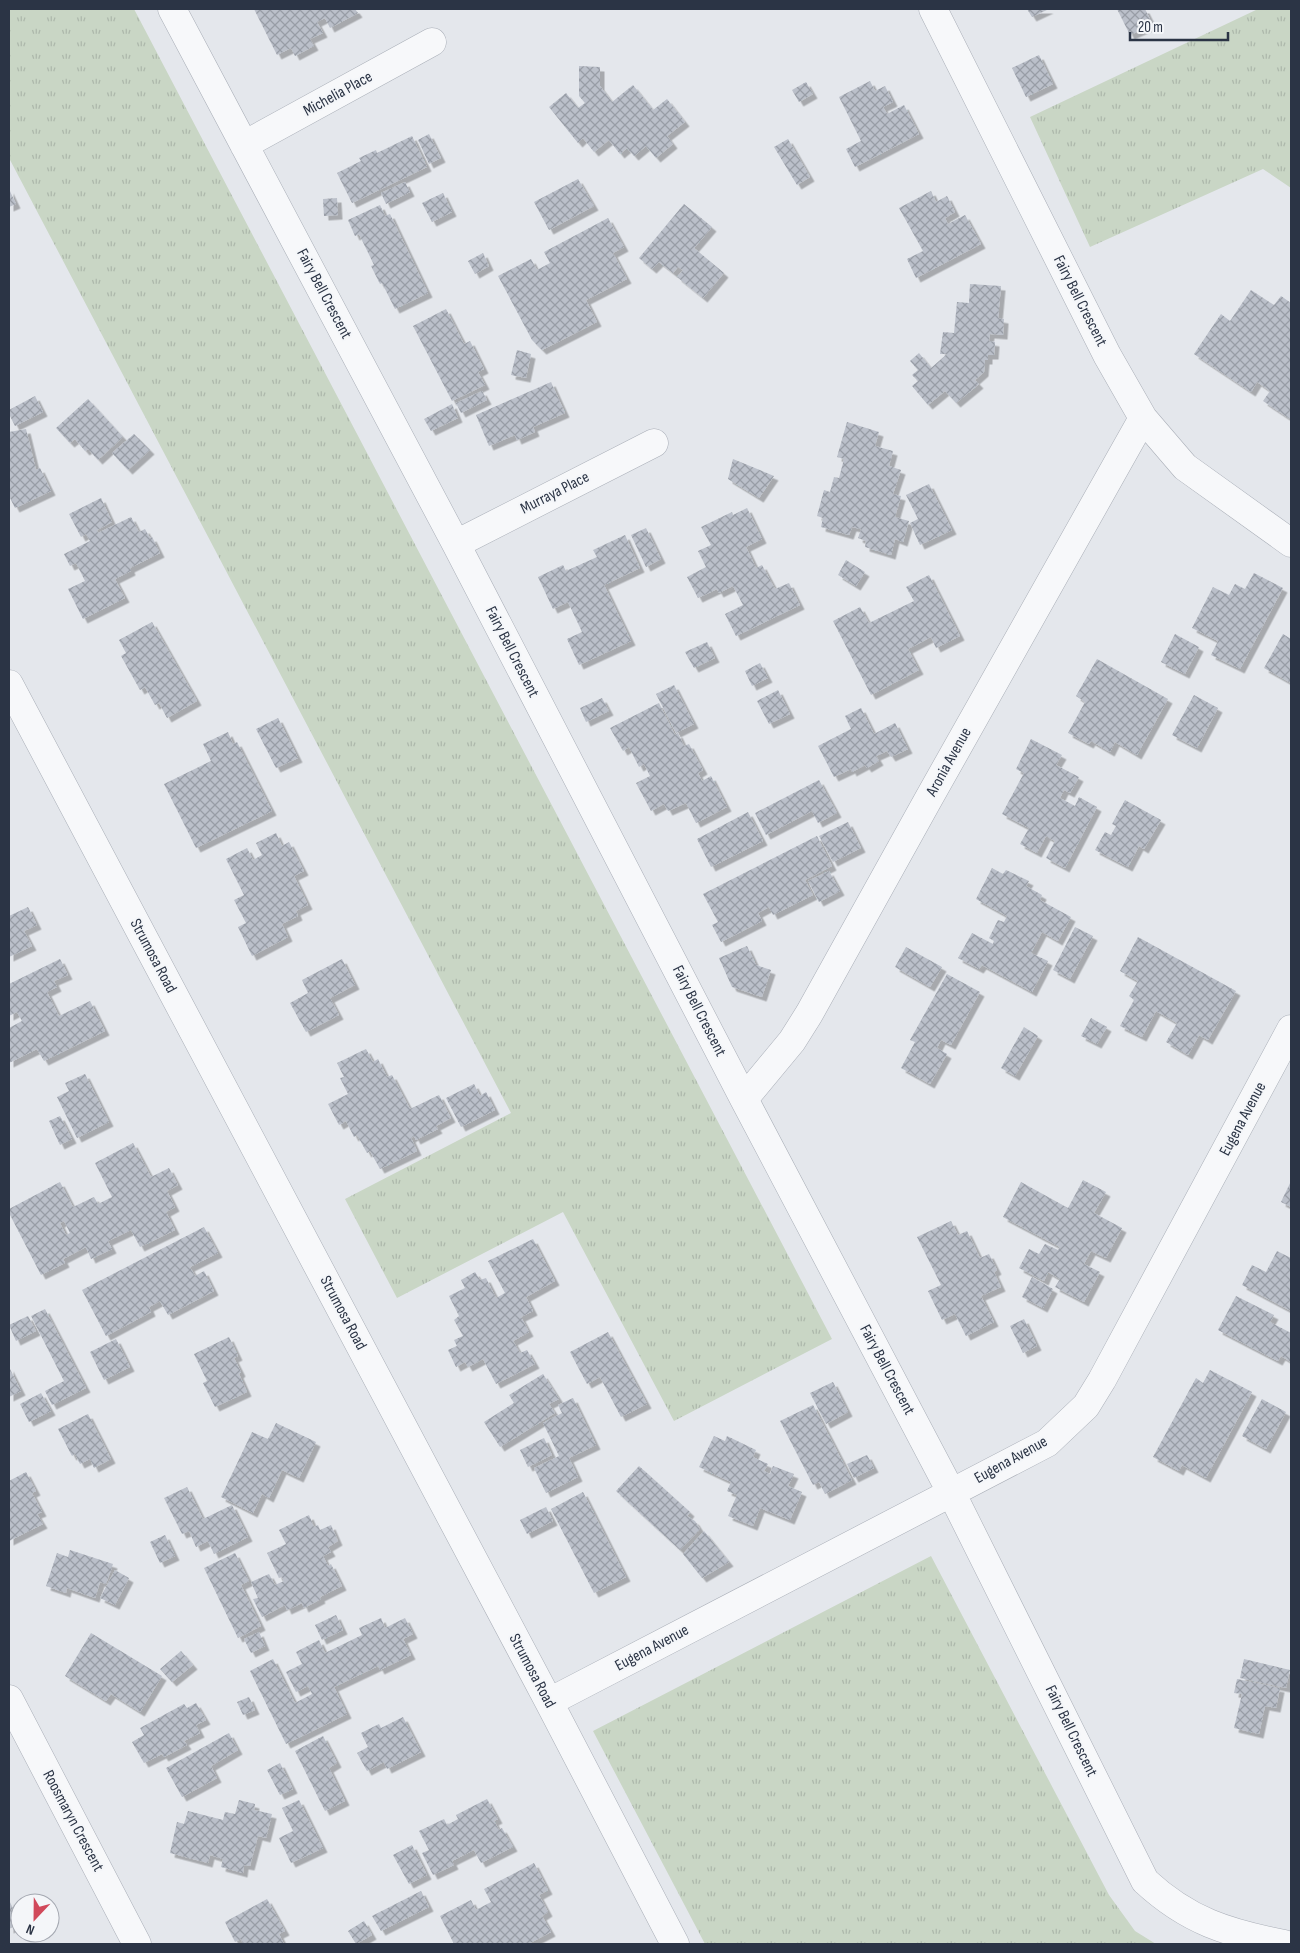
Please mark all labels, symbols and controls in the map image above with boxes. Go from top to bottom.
scale bar [1130,10,1228,42]
text: 20 m [1138,18,1163,37]
street label: Michelia Place [300,67,376,121]
street label: Fairy Bell Crescent [292,246,356,342]
street label: Fairy Bell Crescent [1049,252,1111,350]
street label: Murraya Place [518,468,592,518]
street label: Fairy Bell Crescent [481,603,543,701]
street label: Aronia Avenue [922,724,976,801]
street label: Strumosa Road [126,916,180,996]
street label: Fairy Bell Crescent [668,962,730,1060]
street label: Eugena Avenue [1216,1079,1270,1159]
street label: Strumosa Road [316,1273,370,1353]
street label: Fairy Bell Crescent [855,1322,919,1418]
street label: Eugena Avenue [971,1432,1051,1488]
street label: Eugena Avenue [612,1621,692,1675]
street label: Strumosa Road [505,1631,559,1711]
street label: Fairy Bell Crescent [1041,1682,1101,1780]
street label: Roosmaryn Crescent [38,1767,108,1875]
north arrow [10,1893,60,1943]
text: N [24,1920,37,1939]

